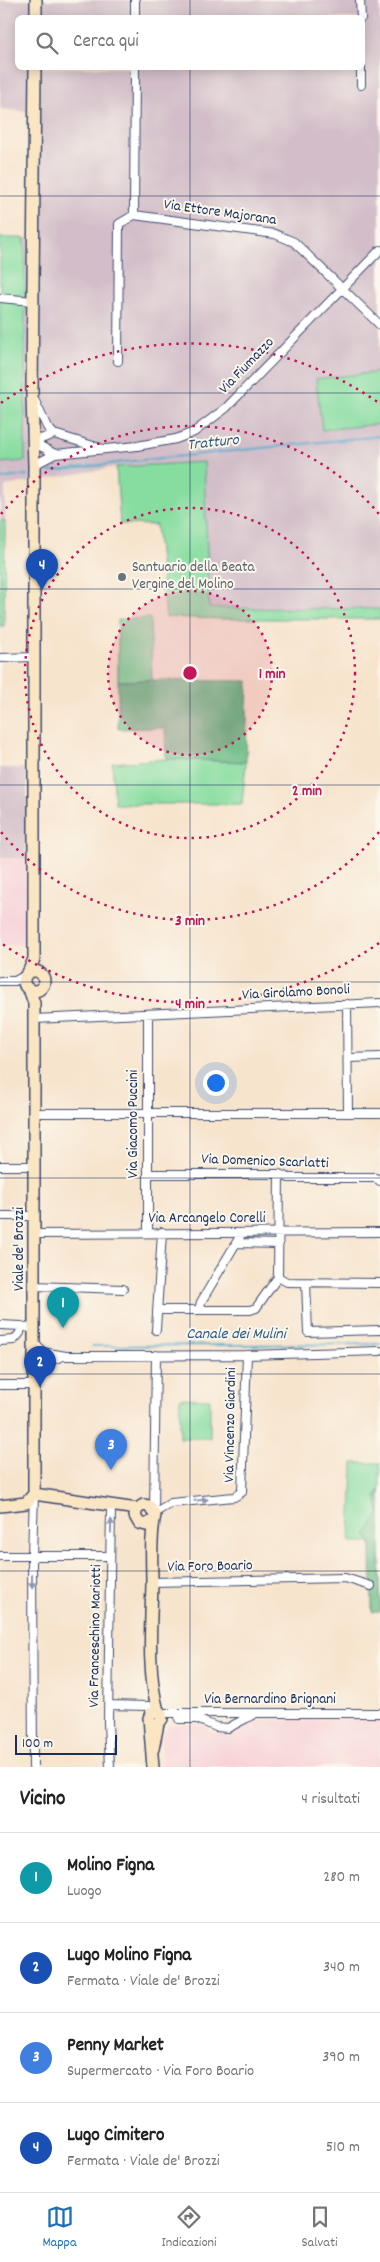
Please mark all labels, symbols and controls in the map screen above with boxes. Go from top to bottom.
search box [15,15,365,70]
icon: search [33,29,61,57]
text: Cerca qui [73,29,139,56]
street label: Via Ettore Majorana [162,194,279,232]
street label: Via Fiumazzo [214,332,280,399]
water label: Tratturo [186,429,241,457]
pin: 4 [26,549,58,590]
place label: Santuario della Beata Vergine del Molino [132,557,256,596]
marker: Santuario della Beata Vergine del Molino [116,571,128,583]
centre of rings [181,664,199,682]
text: 1 min [259,664,285,686]
text: 2 min [292,781,322,803]
text: 3 min [175,911,205,933]
street label: Via Girolamo Bonoli [242,979,351,1007]
text: 4 min [175,994,205,1016]
street label: Via Giacomo Puccini [123,1069,145,1178]
your location [203,1070,229,1096]
street label: Via Domenico Scarlatti [201,1149,329,1175]
street label: Viale de' Brozzi [9,1207,31,1291]
street label: Via Arcangelo Corelli [148,1208,266,1230]
pin: 1 [47,1287,79,1328]
water label: Canale dei Mulini [186,1323,289,1346]
pin: 2 [24,1346,56,1387]
street label: Via Vincenzo Giardini [219,1367,243,1483]
pin: 3 [95,1429,127,1470]
one-way arrow [193,1496,209,1504]
one-way arrow [107,1518,115,1534]
street label: Via Foro Boario [167,1555,253,1579]
street label: Via Franceschino Mariotti [84,1564,108,1708]
one-way arrow [28,1573,36,1589]
street label: Via Bernardino Brignani [204,1689,336,1711]
scale bar [15,1732,118,1755]
text: 100 m [22,1734,53,1754]
text: Vicino [20,1785,65,1815]
text: 4 risultati [301,1788,360,1811]
text: Molino Figna [67,1853,154,1880]
text: 1 [34,1866,38,1889]
text: 280 m [323,1866,360,1889]
text: Luogo [67,1880,102,1903]
text: Lugo Molino Figna [67,1943,191,1970]
text: 2 [33,1956,40,1979]
text: 340 m [323,1956,360,1979]
text: Fermata · Viale de' Brozzi [67,1970,220,1993]
text: Penny Market [67,2033,164,2060]
text: 3 [32,2046,40,2069]
text: 390 m [322,2046,360,2069]
text: Supermercato · Via Foro Boario [67,2060,254,2083]
text: Lugo Cimitero [67,2123,164,2150]
text: 4 [33,2136,39,2159]
text: 510 m [326,2136,360,2159]
text: Fermata · Viale de' Brozzi [67,2150,220,2173]
tab: Mappa [42,2203,77,2253]
tab: Indicazioni [161,2203,217,2253]
tab: Salvati [301,2203,338,2253]

